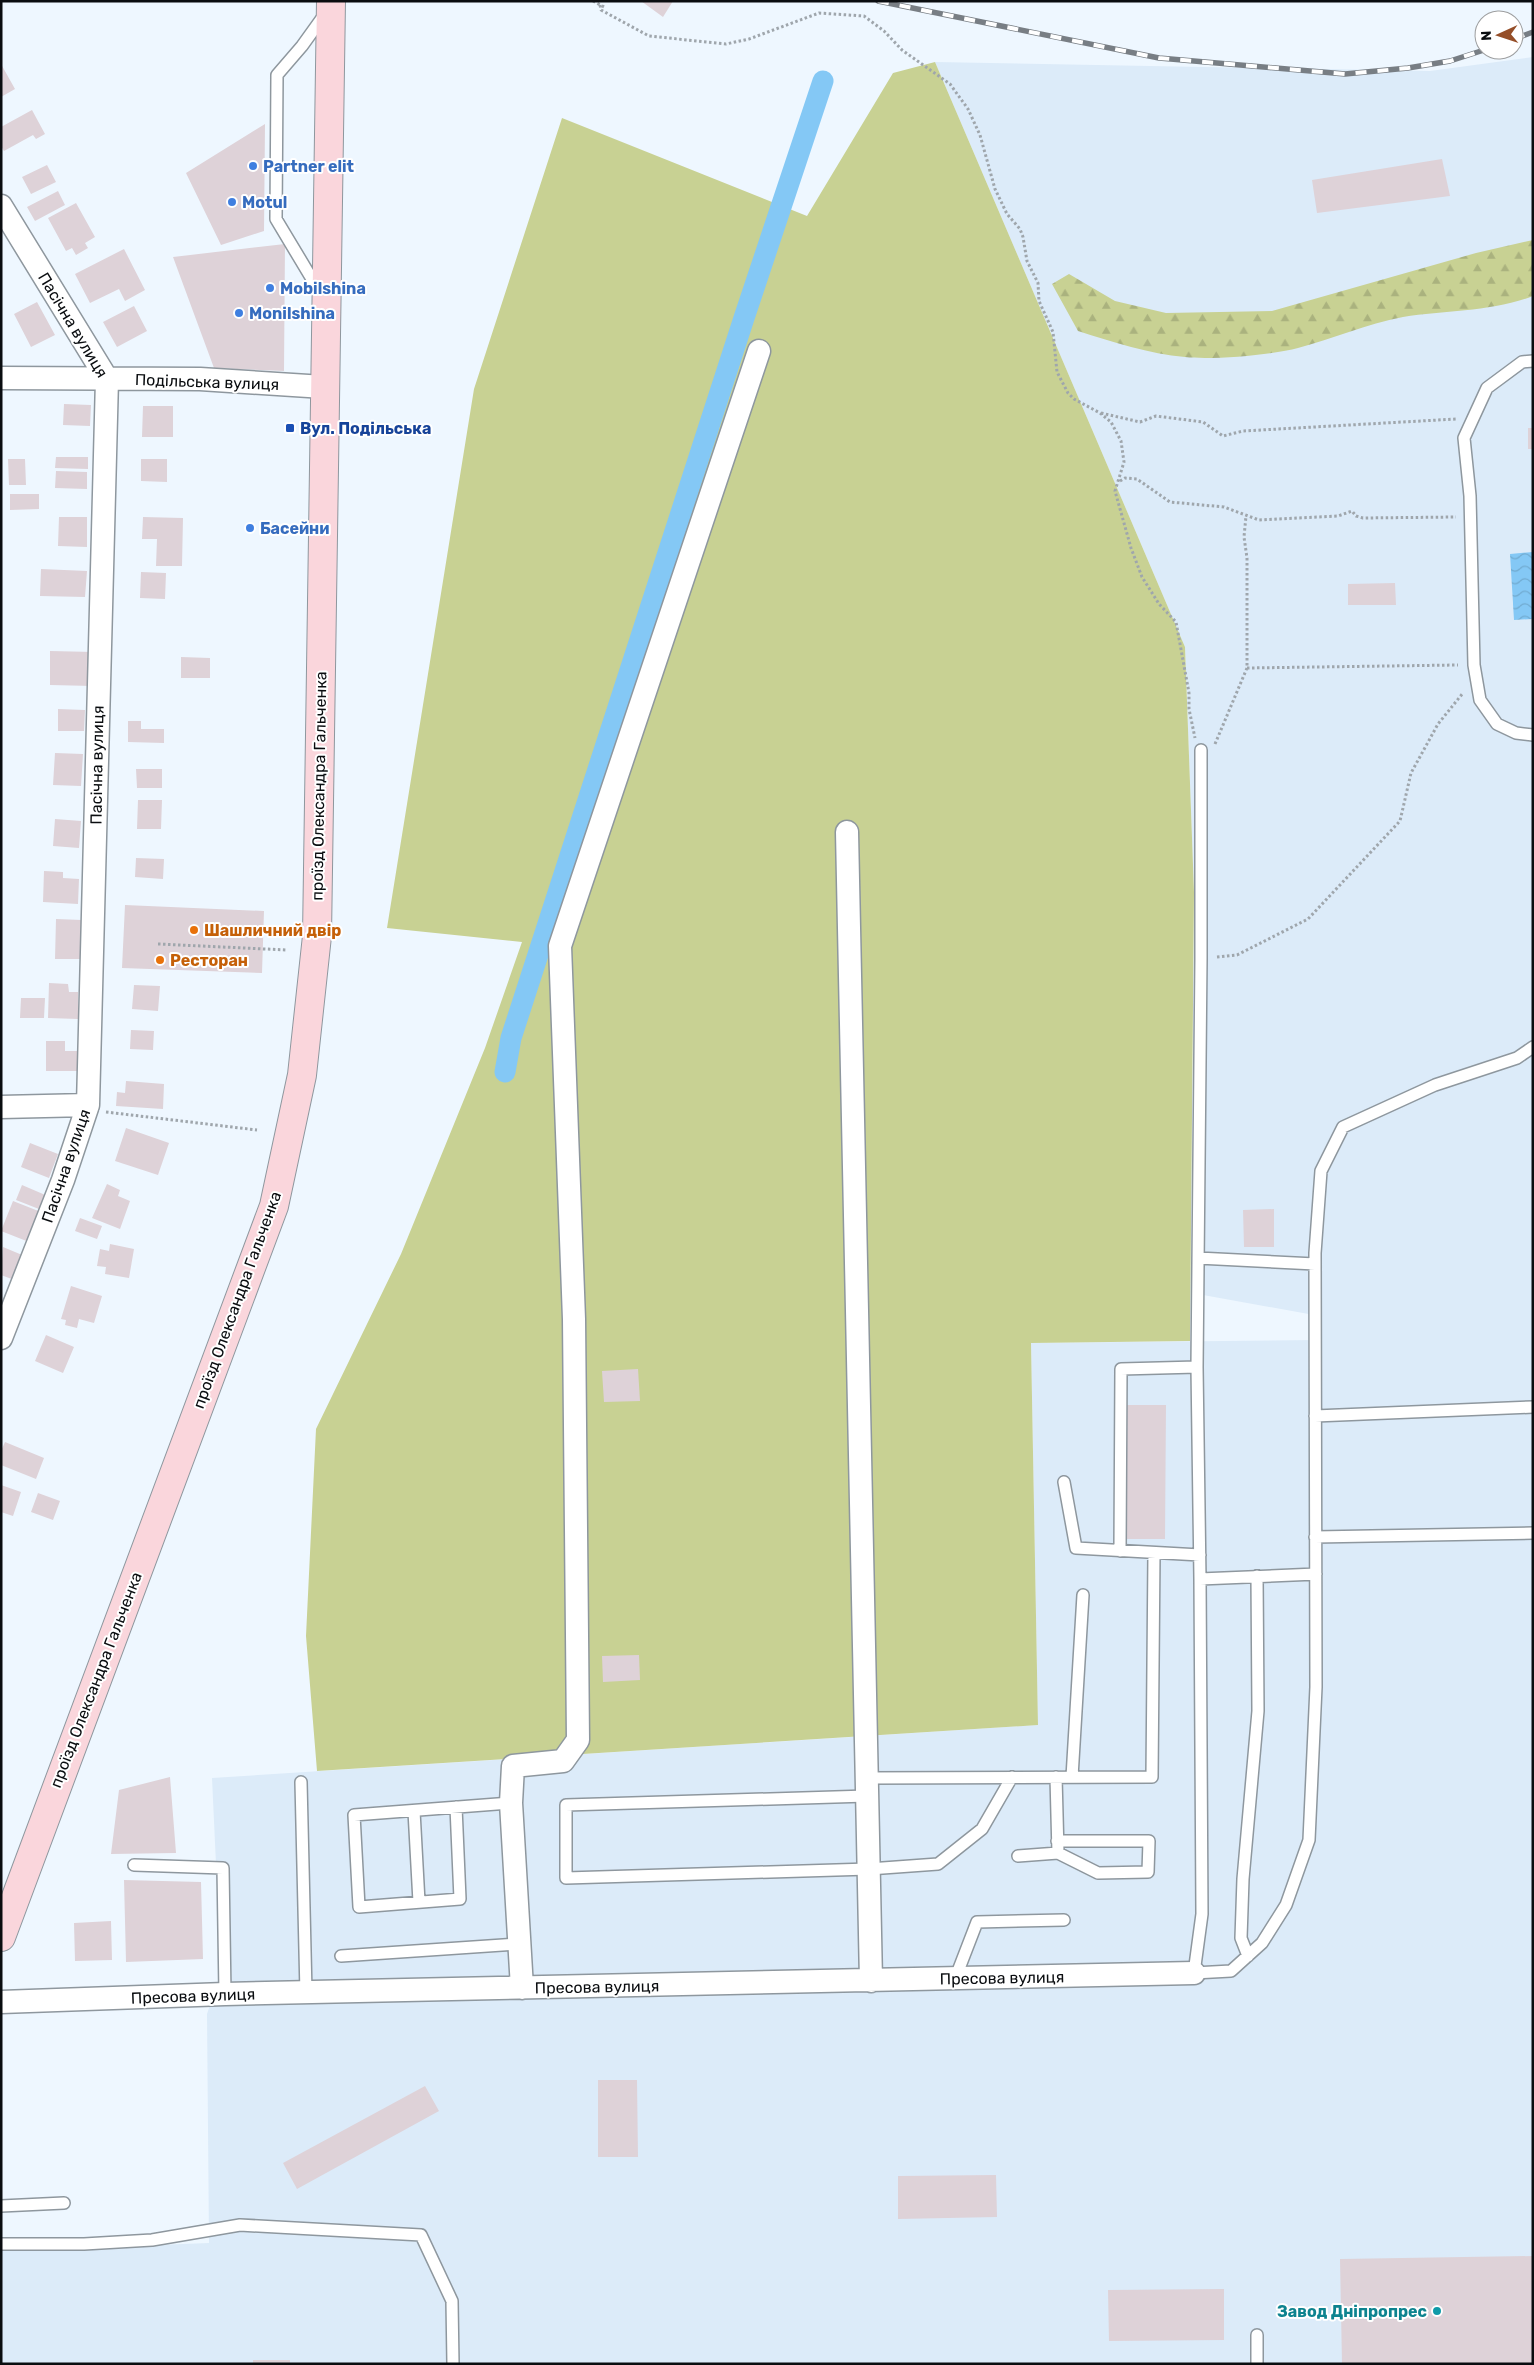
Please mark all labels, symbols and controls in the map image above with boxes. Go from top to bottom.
north arrow [1474,10,1524,60]
text: N [1478,30,1495,41]
place label: Partner elit [263,157,355,176]
marker: Partner elit [247,160,259,172]
place label: Motul [242,193,287,212]
marker: Motul [226,196,238,208]
street label: Пасічна вулиця [34,269,112,381]
place label: Mobilshina [280,279,366,298]
marker: Mobilshina [264,282,276,294]
place label: Monilshina [249,304,335,323]
marker: Monilshina [233,307,245,319]
street label: Подільська вулиця [134,370,280,394]
place label: Вул. Подільська [300,419,431,438]
marker: Вул. Подільська [284,422,296,434]
place label: Басейни [260,519,330,538]
marker: Басейни [244,522,256,534]
street label: проїзд Олександра Гальченка [307,671,331,901]
street label: Пасічна вулиця [86,705,108,825]
place label: Шашличний двір [204,921,341,940]
marker: Шашличний двір [188,924,200,936]
place label: Ресторан [170,951,248,970]
marker: Ресторан [154,954,166,966]
street label: Пасічна вулиця [38,1107,94,1225]
street label: проїзд Олександра Гальченка [189,1189,285,1411]
street label: проїзд Олександра Гальченка [46,1569,146,1791]
street label: Пресова вулиця [940,1967,1064,1989]
street label: Пресова вулиця [535,1976,659,1998]
street label: Пресова вулиця [130,1984,256,2008]
place label: Завод Дніпропрес [1277,2302,1427,2321]
marker: Завод Дніпропрес [1431,2305,1443,2317]

